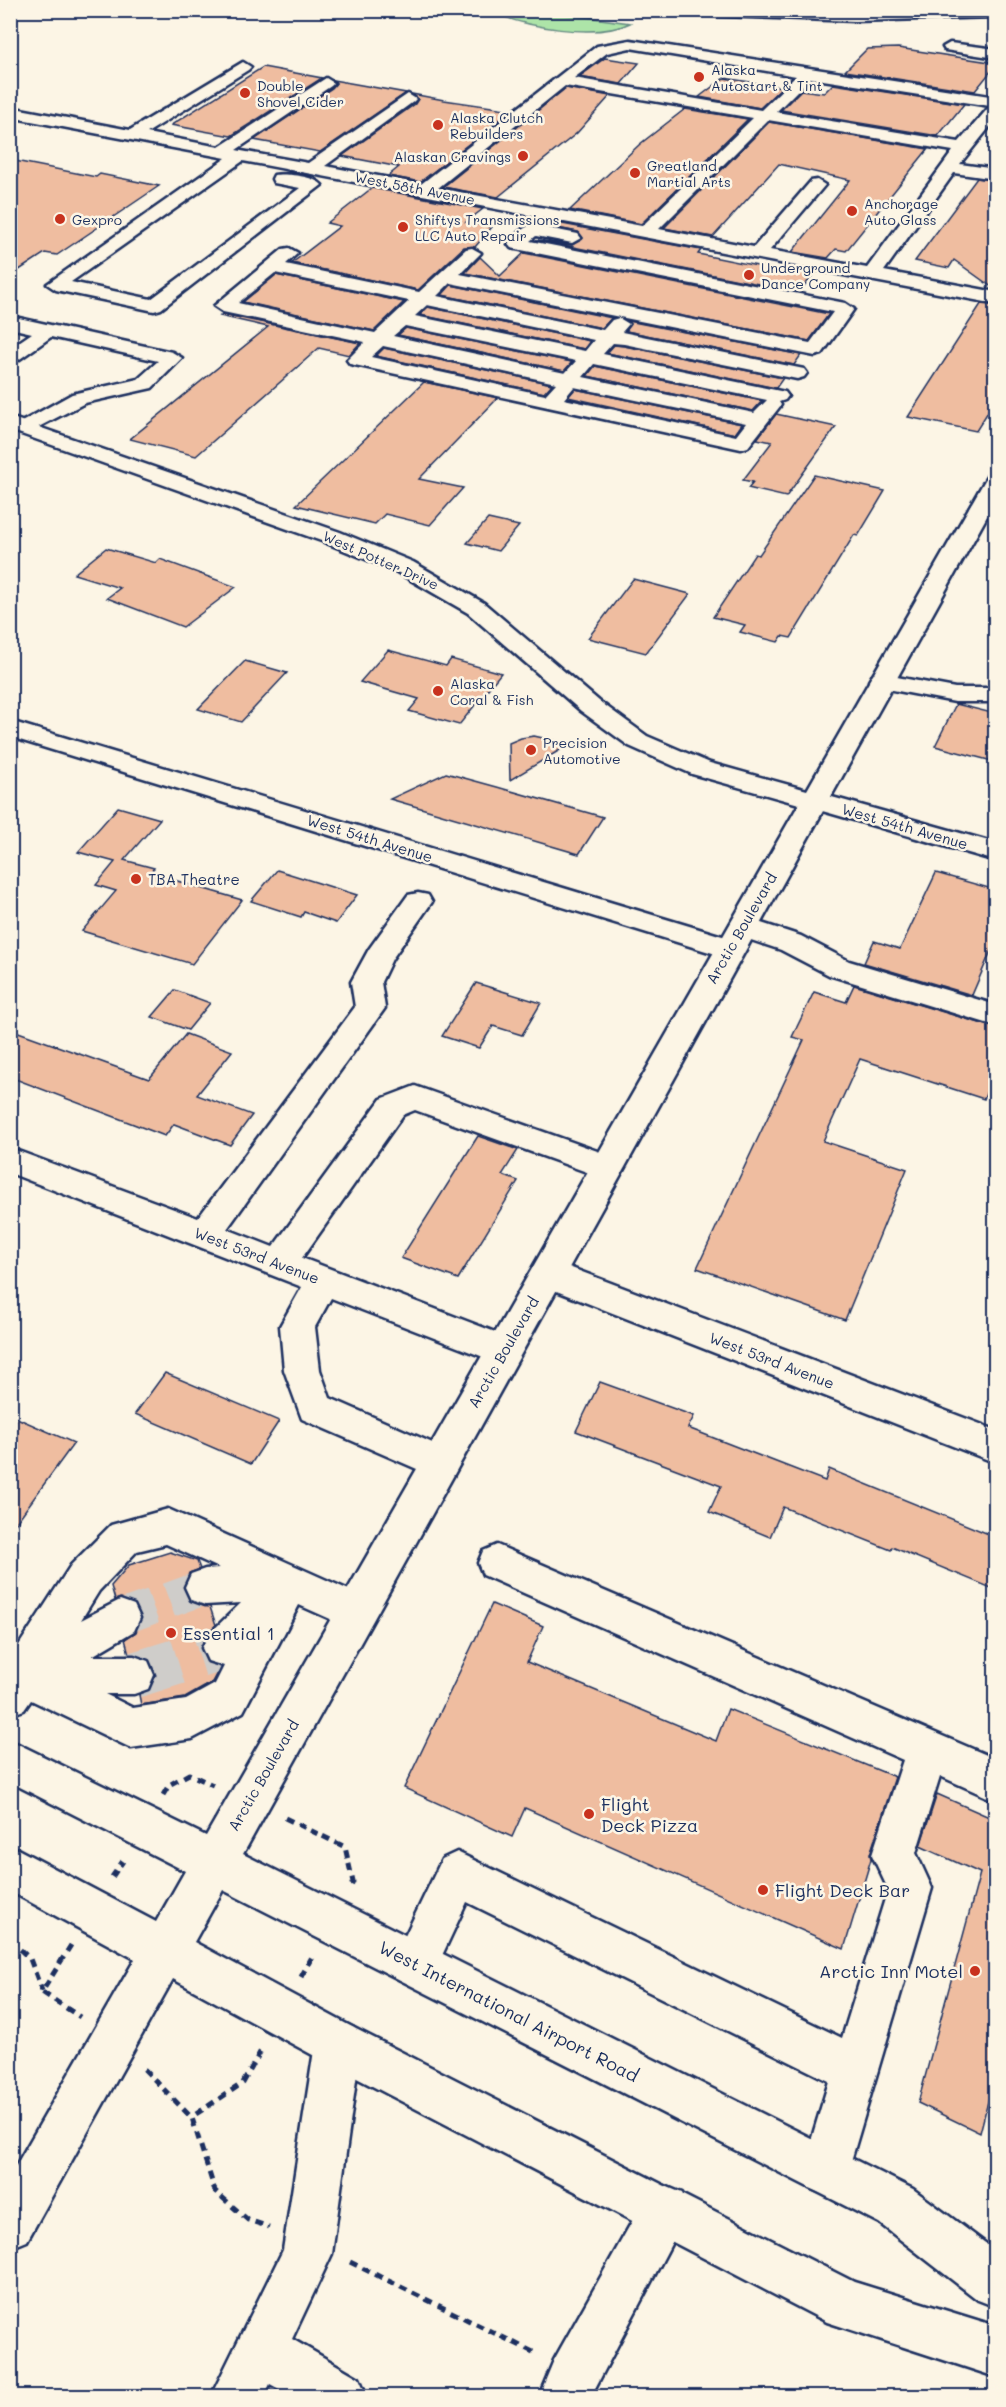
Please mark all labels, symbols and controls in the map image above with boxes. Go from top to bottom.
place label: Alaska Autostart & Tint [711,60,823,95]
marker: Alaska Autostart & Tint [692,70,706,84]
place label: Double Shovel Cider [257,76,344,111]
marker: Double Shovel Cider [238,86,252,100]
place label: Alaska Clutch Rebuilders [450,108,543,143]
marker: Alaska Clutch Rebuilders [431,118,445,132]
place label: Alaskan Cravings [394,147,511,166]
marker: Alaskan Cravings [516,149,530,163]
place label: Greatland Martial Arts [647,156,731,191]
marker: Greatland Martial Arts [628,166,642,180]
street label: West 58th Avenue [353,167,477,209]
place label: Anchorage Auto Glass [864,194,938,229]
marker: Anchorage Auto Glass [845,204,859,218]
place label: Gexpro [72,210,122,229]
place label: Shiftys Transmissions LLC Auto Repair [415,210,560,245]
marker: Gexpro [53,212,67,226]
marker: Shiftys Transmissions LLC Auto Repair [396,220,410,234]
place label: Underground Dance Company [761,258,870,293]
marker: Underground Dance Company [742,268,756,282]
street label: West Potter Drive [320,526,442,594]
place label: Alaska Coral & Fish [450,674,534,709]
marker: Alaska Coral & Fish [431,684,445,698]
place label: Precision Automotive [543,733,621,768]
marker: Precision Automotive [524,743,538,757]
street label: West 54th Avenue [840,798,970,854]
street label: West 54th Avenue [305,809,435,867]
place label: TBA Theatre [148,869,240,889]
street label: Arctic Boulevard [701,869,781,987]
marker: TBA Theatre [129,872,143,886]
street label: West 53rd Avenue [192,1222,322,1288]
street label: Arctic Boulevard [463,1293,543,1411]
street label: West 53rd Avenue [707,1327,837,1393]
place label: Essential 1 [183,1621,275,1645]
marker: Essential 1 [164,1626,178,1640]
street label: Arctic Boulevard [223,1716,303,1834]
place label: Flight Deck Pizza [601,1792,698,1837]
marker: Flight Deck Pizza [582,1807,596,1821]
place label: Flight Deck Bar [775,1878,910,1902]
marker: Flight Deck Bar [756,1883,770,1897]
street label: West International Airport Road [375,1935,643,2087]
place label: Arctic Inn Motel [819,1959,963,1983]
marker: Arctic Inn Motel [968,1964,982,1978]

